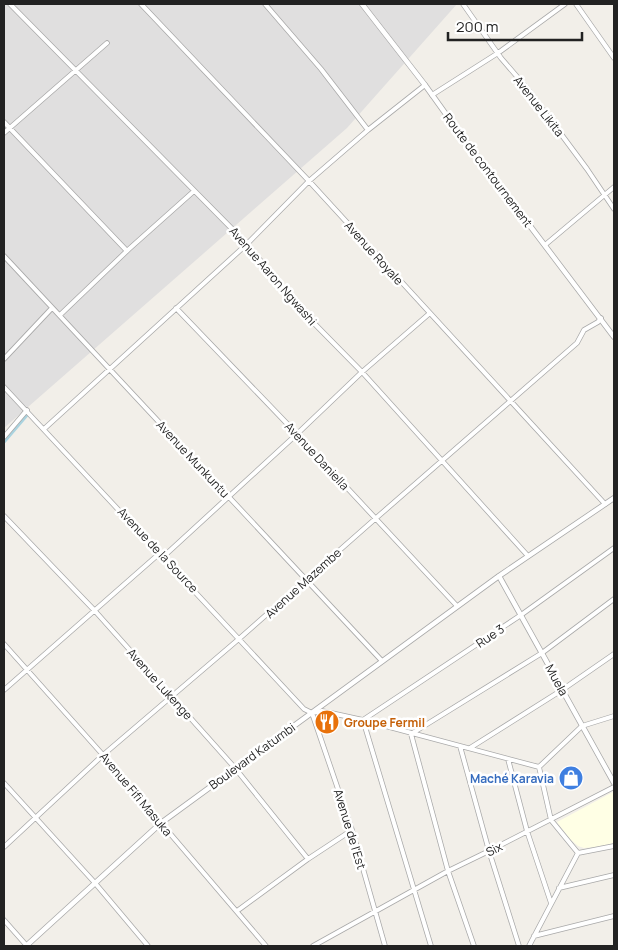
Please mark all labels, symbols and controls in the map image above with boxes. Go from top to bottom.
scale bar [448,10,582,42]
text: 200 m [456,16,499,37]
street label: Avenue Likita [510,72,568,140]
street label: Route de contournement [439,109,537,231]
street label: Avenue Royale [341,217,407,289]
street label: Avenue Aaron Ngwashi [225,223,321,329]
street label: Avenue Munkuntu [153,417,233,501]
street label: Avenue Daniella [281,418,353,494]
street label: Avenue de la Source [114,504,202,596]
street label: Avenue Mazembe [261,544,345,622]
street label: Rue 3 [473,620,507,652]
street label: Avenue Lukenge [123,645,197,723]
street label: Muela [542,661,572,699]
restaurant icon: Groupe Fermil [314,709,340,735]
place label: Groupe Fermil [344,714,425,731]
street label: Boulevard Katumbi [205,719,299,793]
street label: Avenue Fifi Masuka [96,748,176,840]
shop icon: Maché Karavia [558,765,584,791]
place label: Maché Karavia [470,770,554,787]
street label: Avenue de l'Est [330,787,370,871]
street label: Six [483,837,506,860]

